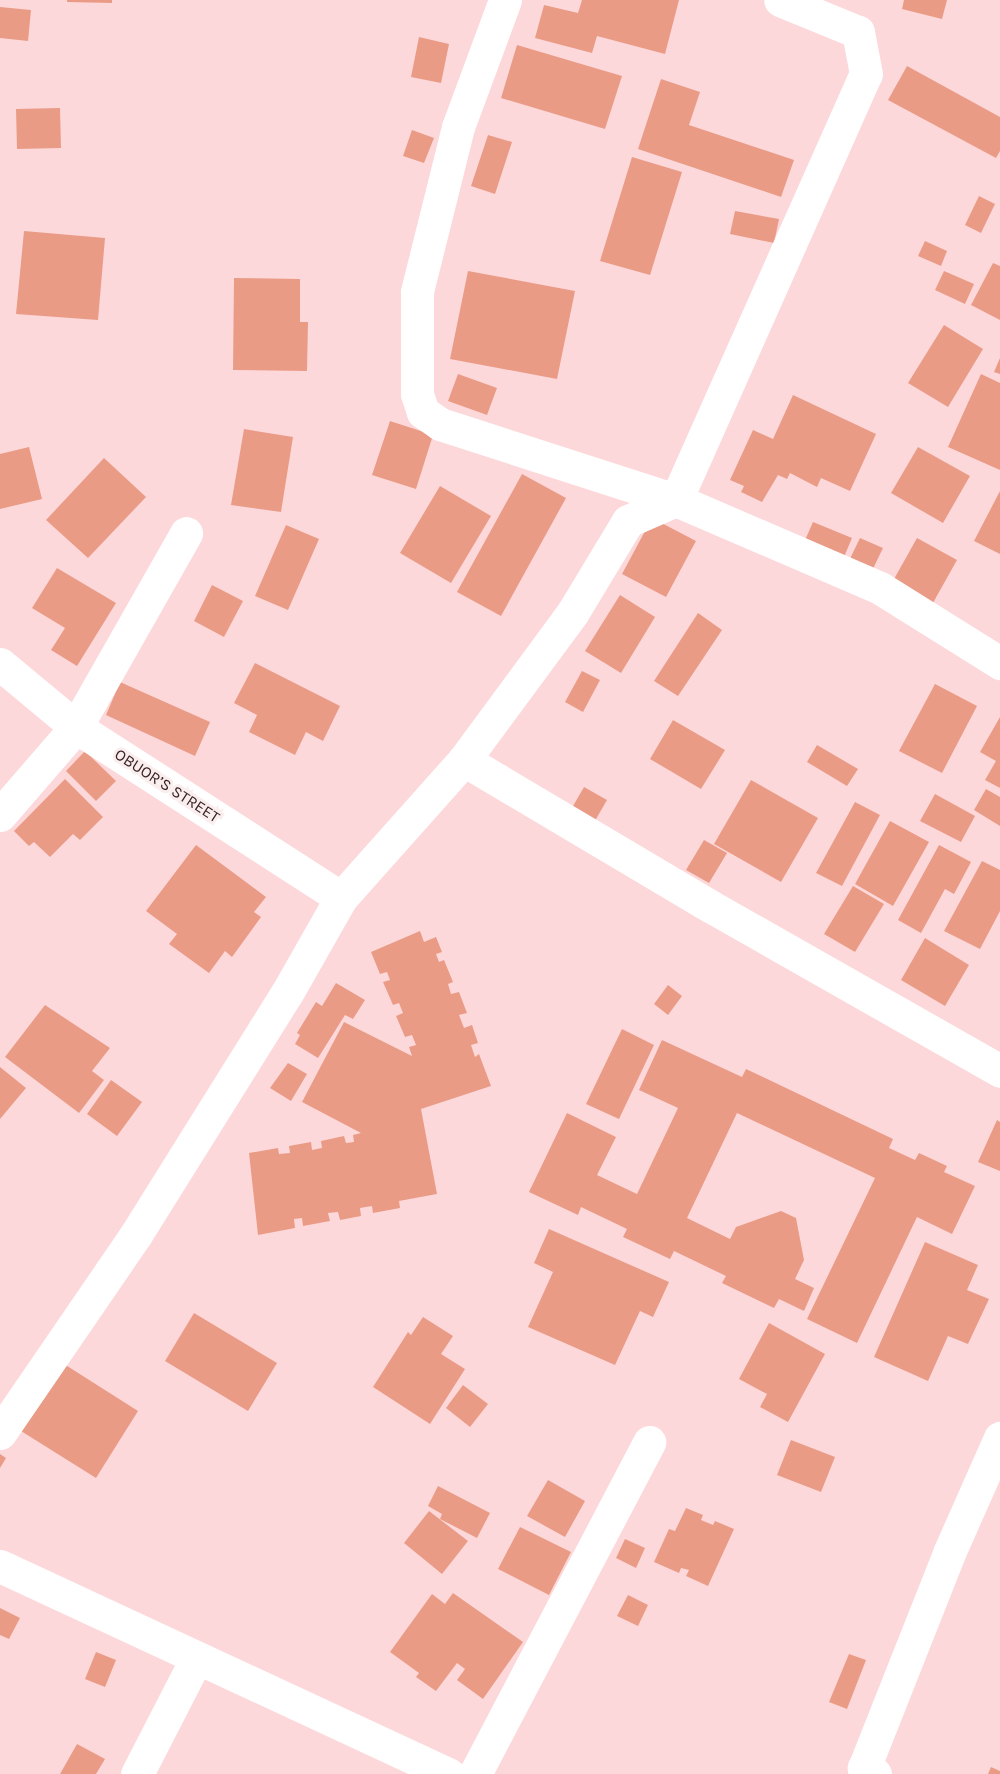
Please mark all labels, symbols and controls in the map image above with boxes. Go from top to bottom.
street label: OBUOR’S STREET [111,745,223,827]

